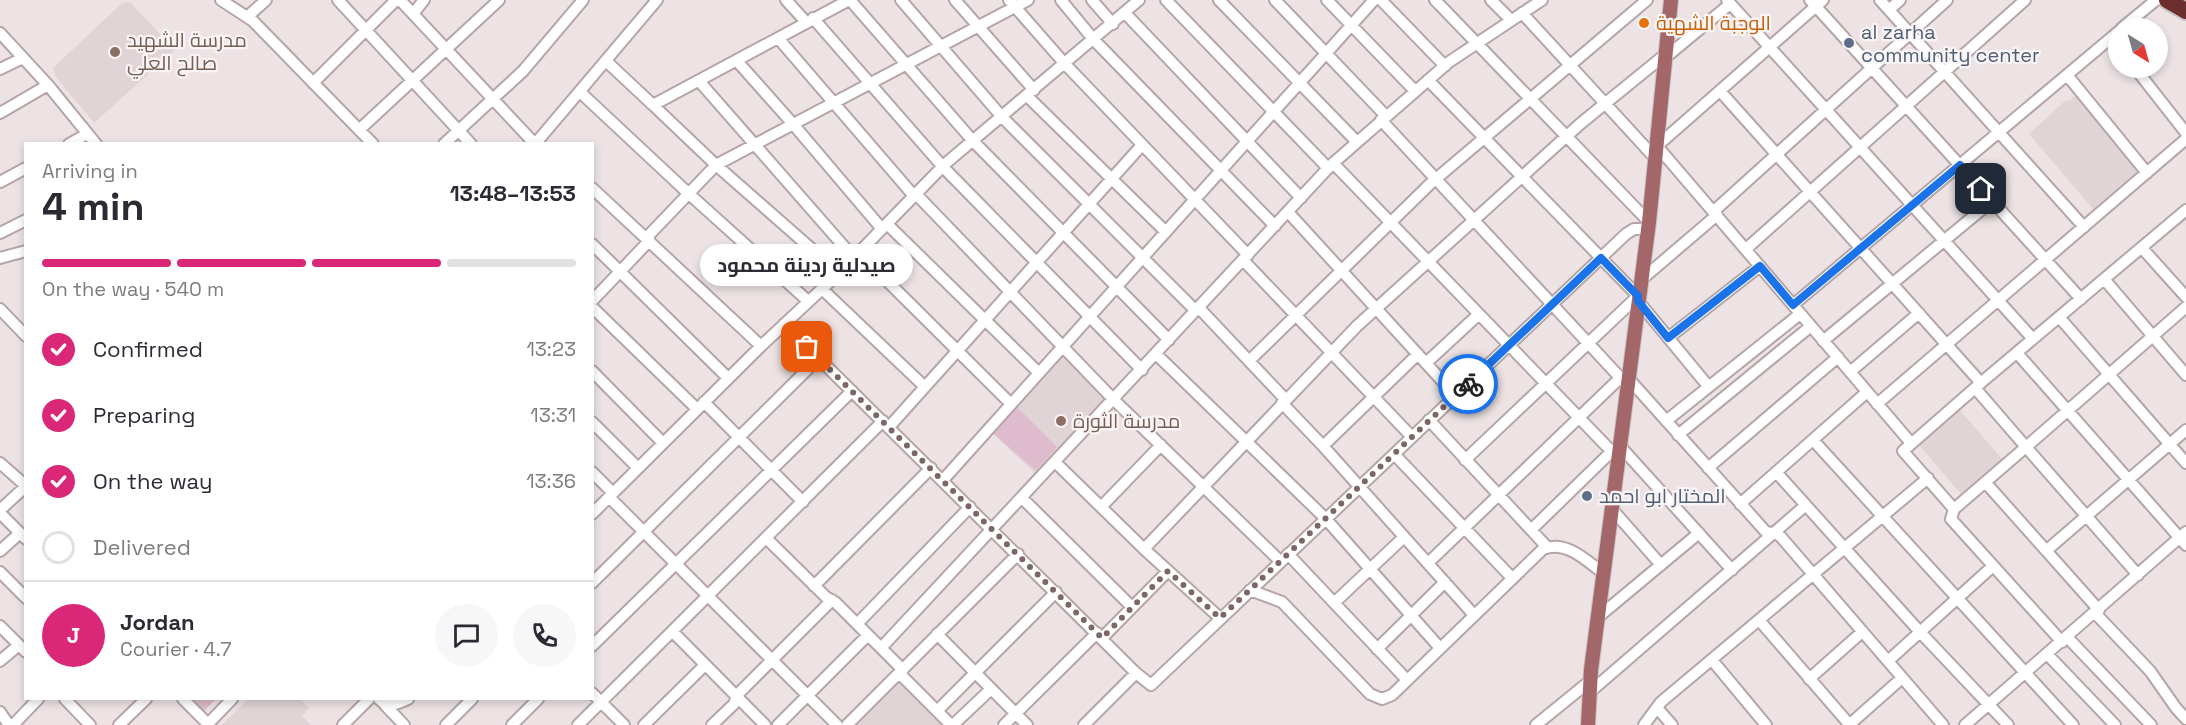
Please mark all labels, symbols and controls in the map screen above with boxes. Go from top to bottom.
place label: الوجبة الشهية [1656,10,1771,36]
marker: الوجبة الشهية [1637,16,1651,30]
north arrow [2108,18,2168,78]
map controls [2108,18,2168,78]
place label: al zarha community center [1861,19,2040,68]
place label: مدرسة الشهيد صالح العلي [127,27,247,79]
marker: al zarha community center [1842,36,1856,50]
marker: مدرسة الشهيد صالح العلي [108,45,122,59]
text: Arriving in [42,158,138,184]
pin [1955,163,2006,214]
icon: home [1964,172,1997,205]
text: 13:48–13:53 [450,179,576,207]
text: 4 min [42,182,144,231]
callout: صيدلية ردينة محمود [700,245,914,287]
text: صيدلية ردينة محمود [717,252,896,278]
text: On the way · 540 m [42,276,224,302]
pin [781,321,832,372]
icon: bag [790,330,823,363]
icon: check [42,333,75,366]
text: Confirmed [93,335,203,363]
text: 13:23 [526,336,576,362]
courier [1438,354,1498,414]
icon: bike [1452,368,1485,401]
icon: check [42,399,75,432]
text: Preparing [93,401,195,429]
text: 13:31 [530,402,576,428]
place label: مدرسة الثورة [1073,408,1180,434]
marker: مدرسة الثورة [1054,414,1068,428]
icon: check [42,465,75,498]
text: On the way [93,467,212,495]
text: 13:36 [526,468,576,494]
place label: المختار ابو احمد [1599,483,1726,509]
marker: المختار ابو احمد [1580,489,1594,503]
text: Delivered [93,533,191,561]
button: chat [435,604,498,667]
button: phone [513,604,576,667]
text: Jordan [120,608,195,636]
text: J [67,621,80,649]
text: Courier · 4.7 [120,636,231,662]

